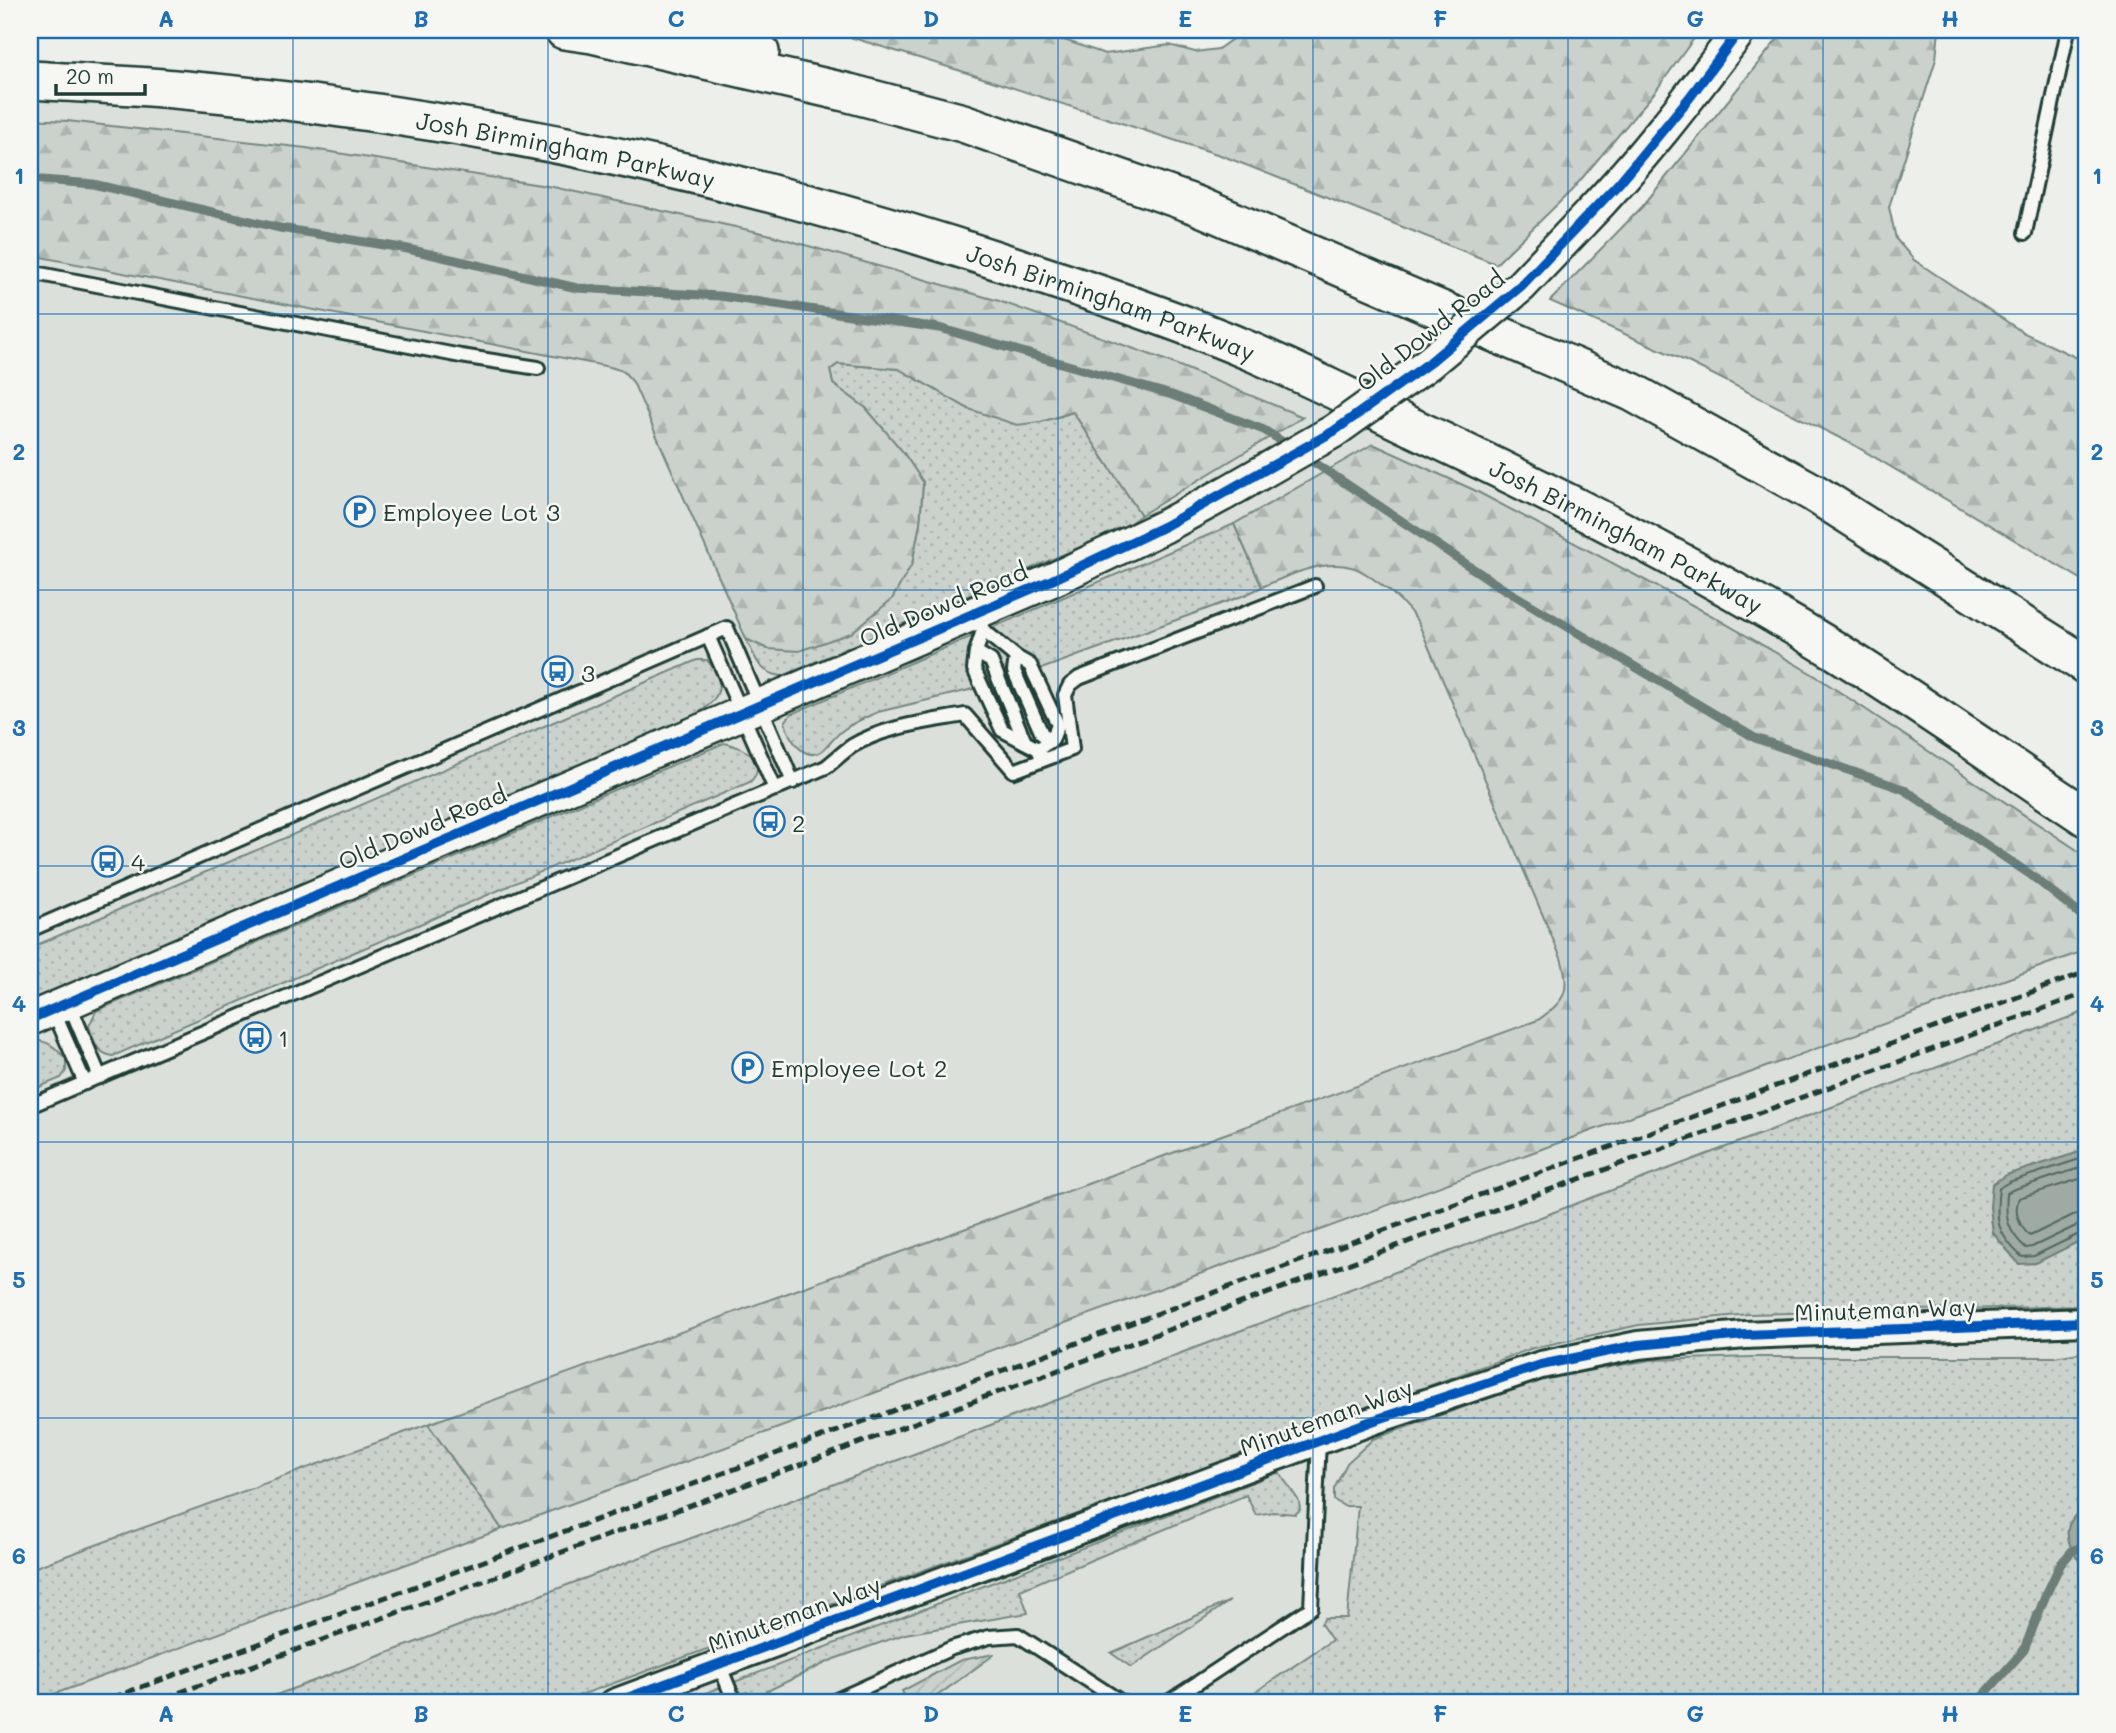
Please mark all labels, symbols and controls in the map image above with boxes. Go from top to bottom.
text: A [158,3,174,33]
text: B [413,3,429,33]
text: C [667,3,685,33]
text: D [923,3,939,33]
text: E [1178,3,1192,33]
text: F [1433,3,1447,33]
text: G [1686,3,1704,33]
text: H [1941,3,1959,33]
scale bar [56,52,145,96]
text: 20 m [66,62,114,89]
street label: Josh Birmingham Parkway [414,104,718,194]
text: 1 [14,160,24,190]
text: 1 [2092,160,2102,190]
street label: Josh Birmingham Parkway [963,236,1260,367]
street label: Old Dowd Road [1350,262,1510,398]
text: 2 [13,436,25,466]
text: 2 [2091,436,2103,466]
street label: Josh Birmingham Parkway [1485,451,1769,620]
parking icon: Employee Lot 3 [343,494,377,528]
place label: Employee Lot 3 [383,496,560,527]
street label: Old Dowd Road [854,555,1032,653]
bus stop icon: 3 [541,655,575,689]
place label: 3 [581,657,595,688]
text: 3 [12,712,26,742]
text: 3 [2090,712,2104,742]
street label: Old Dowd Road [333,778,511,876]
bus stop icon: 2 [752,805,786,839]
place label: 2 [792,807,805,838]
bus stop icon: 4 [91,844,125,878]
place label: 4 [131,846,145,877]
text: 4 [12,988,26,1018]
text: 4 [2090,988,2104,1018]
bus stop icon: 1 [238,1020,272,1054]
place label: 1 [278,1022,289,1053]
parking icon: Employee Lot 2 [731,1050,765,1084]
place label: Employee Lot 2 [771,1052,947,1083]
text: 5 [12,1264,26,1294]
text: 5 [2090,1264,2104,1294]
street label: Minuteman Way [1794,1290,1976,1328]
street label: Minuteman Way [1235,1371,1417,1463]
text: 6 [12,1540,26,1570]
text: 6 [2090,1540,2104,1570]
street label: Minuteman Way [703,1568,885,1660]
text: A [158,1698,174,1728]
text: B [413,1698,429,1728]
text: C [667,1698,685,1728]
text: D [923,1698,939,1728]
text: E [1178,1698,1192,1728]
text: F [1433,1698,1447,1728]
text: G [1686,1698,1704,1728]
text: H [1941,1698,1959,1728]

